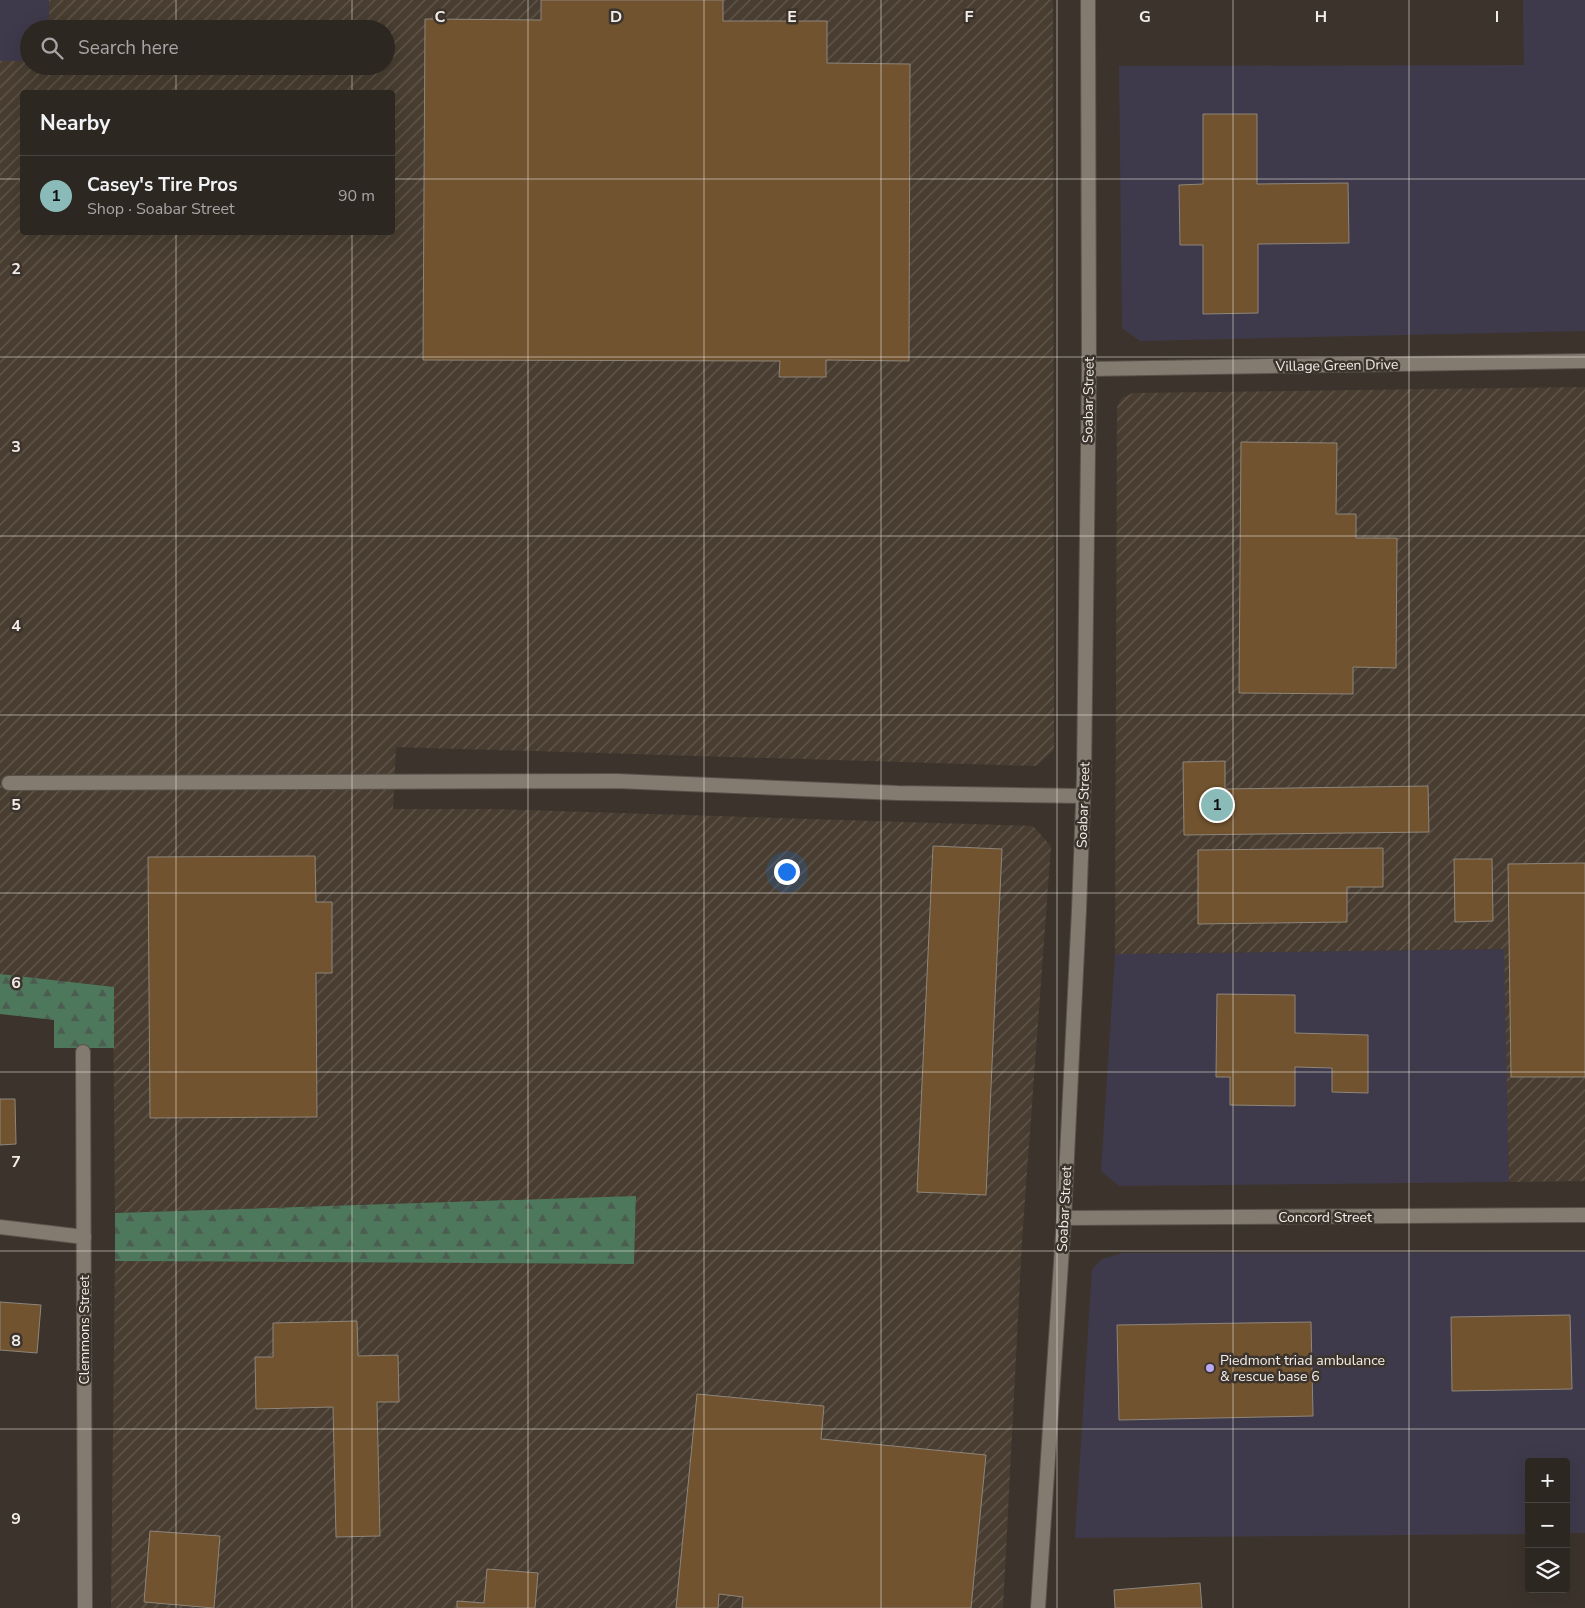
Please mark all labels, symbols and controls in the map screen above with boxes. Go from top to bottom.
text: C [435,6,446,28]
text: D [610,6,622,28]
text: E [787,6,797,28]
text: F [965,6,974,28]
text: G [1139,6,1151,28]
text: H [1315,6,1327,28]
text: I [1495,6,1499,28]
search box [20,20,395,75]
icon: search [38,34,66,62]
text: Search here [78,35,179,61]
text: Nearby [40,109,110,137]
text: Casey's Tire Pros [87,172,237,198]
text: 1 [51,185,61,207]
text: 90 m [338,185,375,207]
text: Shop · Soabar Street [87,198,235,220]
text: 2 [11,258,21,280]
street label: Village Green Drive [1275,355,1398,376]
street label: Soabar Street [1078,357,1099,443]
text: 3 [11,436,21,458]
text: 4 [11,615,21,637]
street label: Soabar Street [1073,762,1095,848]
pin: 1 [1201,786,1233,824]
text: 5 [11,794,21,816]
your location [774,859,800,885]
text: 6 [11,972,21,994]
text: 7 [11,1151,21,1173]
street label: Soabar Street [1053,1165,1076,1253]
street label: Concord Street [1278,1208,1372,1227]
street label: Clemmons Street [75,1275,94,1385]
text: 8 [11,1330,21,1352]
place label: Piedmont triad ambulance & rescue base 6 [1220,1351,1385,1386]
marker: Piedmont triad ambulance & rescue base 6 [1204,1362,1216,1374]
map controls [1525,1458,1570,1593]
button: + [1525,1458,1570,1503]
button: − [1525,1503,1570,1548]
text: 9 [11,1508,21,1530]
button: layers [1525,1548,1570,1593]

